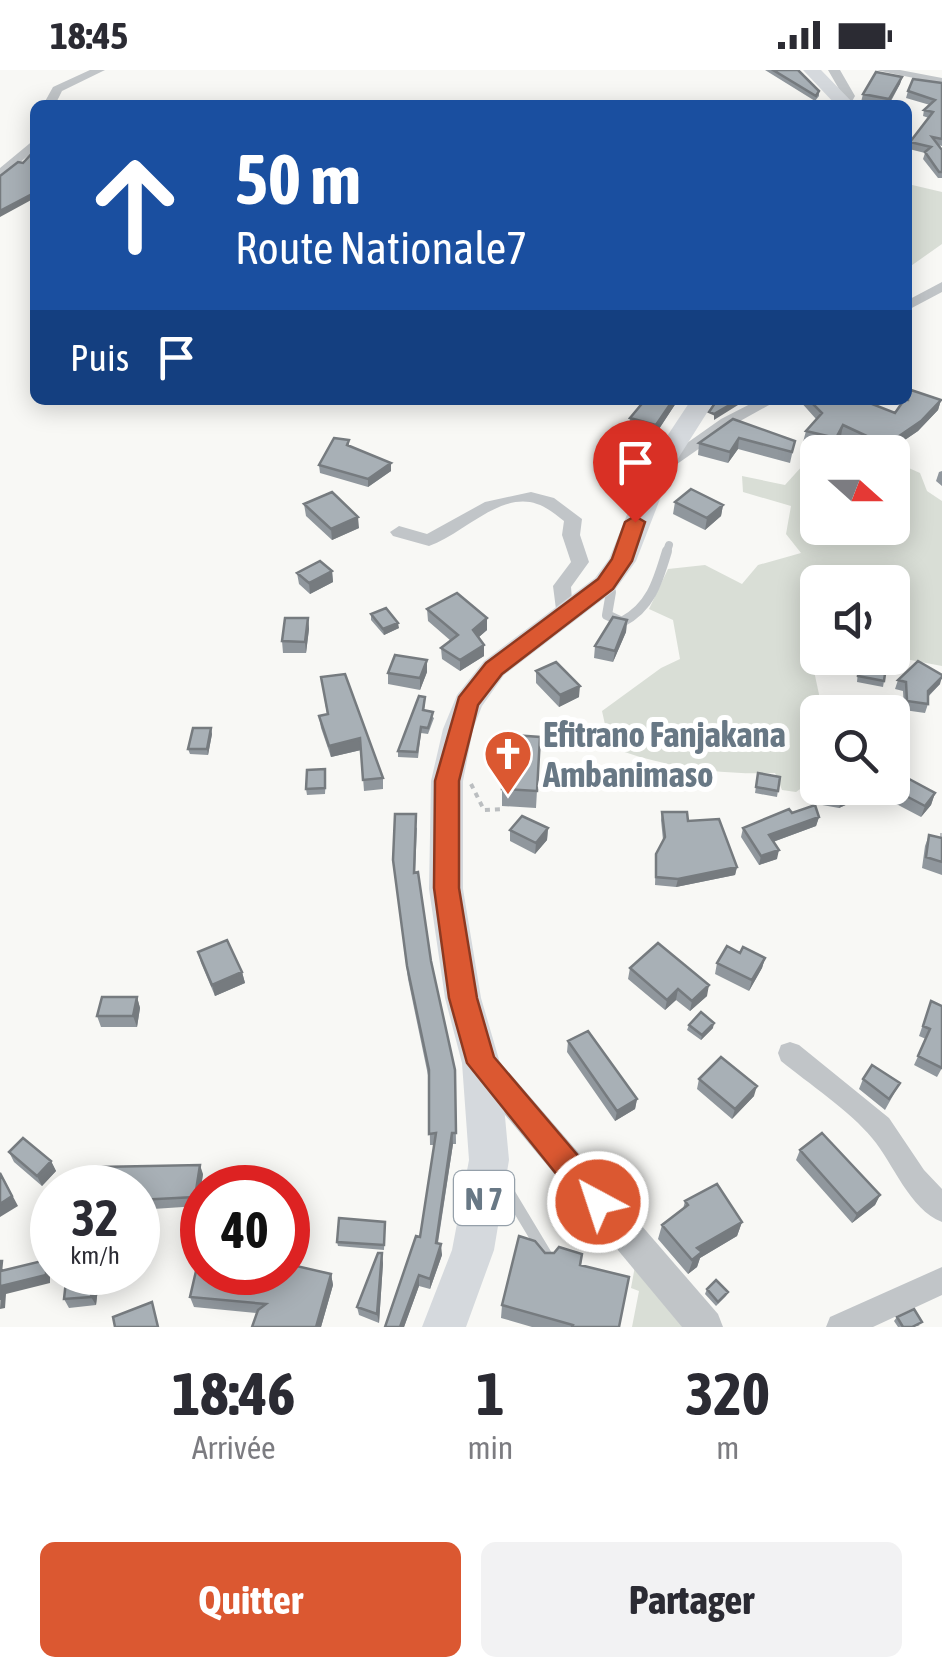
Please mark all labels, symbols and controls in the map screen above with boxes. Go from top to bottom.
text: 18:45 [50,14,128,57]
text: 50 m [235,139,361,219]
icon: ahead [70,140,200,270]
text: Route Nationale7 [235,222,527,274]
icon: arrive [149,330,204,385]
text: Puis [70,336,129,379]
pin [593,420,678,523]
icon: arrive [608,435,663,490]
north arrow [800,435,910,545]
map controls [800,435,910,805]
button: sound [800,565,910,675]
button: search [800,695,910,805]
place label: Efitrano Fanjakana Ambanimaso [542,714,786,794]
church icon: Efitrano Fanjakana Ambanimaso [482,728,534,796]
position arrow [546,1150,650,1254]
speed limit sign: 40 [180,1165,310,1295]
road number: N 7 [454,1171,514,1225]
text: 32 [71,1189,118,1247]
text: km/h [70,1241,120,1269]
text: 18:46 [172,1359,295,1428]
text: 1 [476,1359,505,1428]
text: 320 [685,1359,770,1428]
text: Arrivée [192,1429,276,1466]
text: min [467,1429,513,1466]
text: m [716,1429,739,1466]
button: Quitter [40,1542,461,1657]
button: Partager [481,1542,902,1657]

